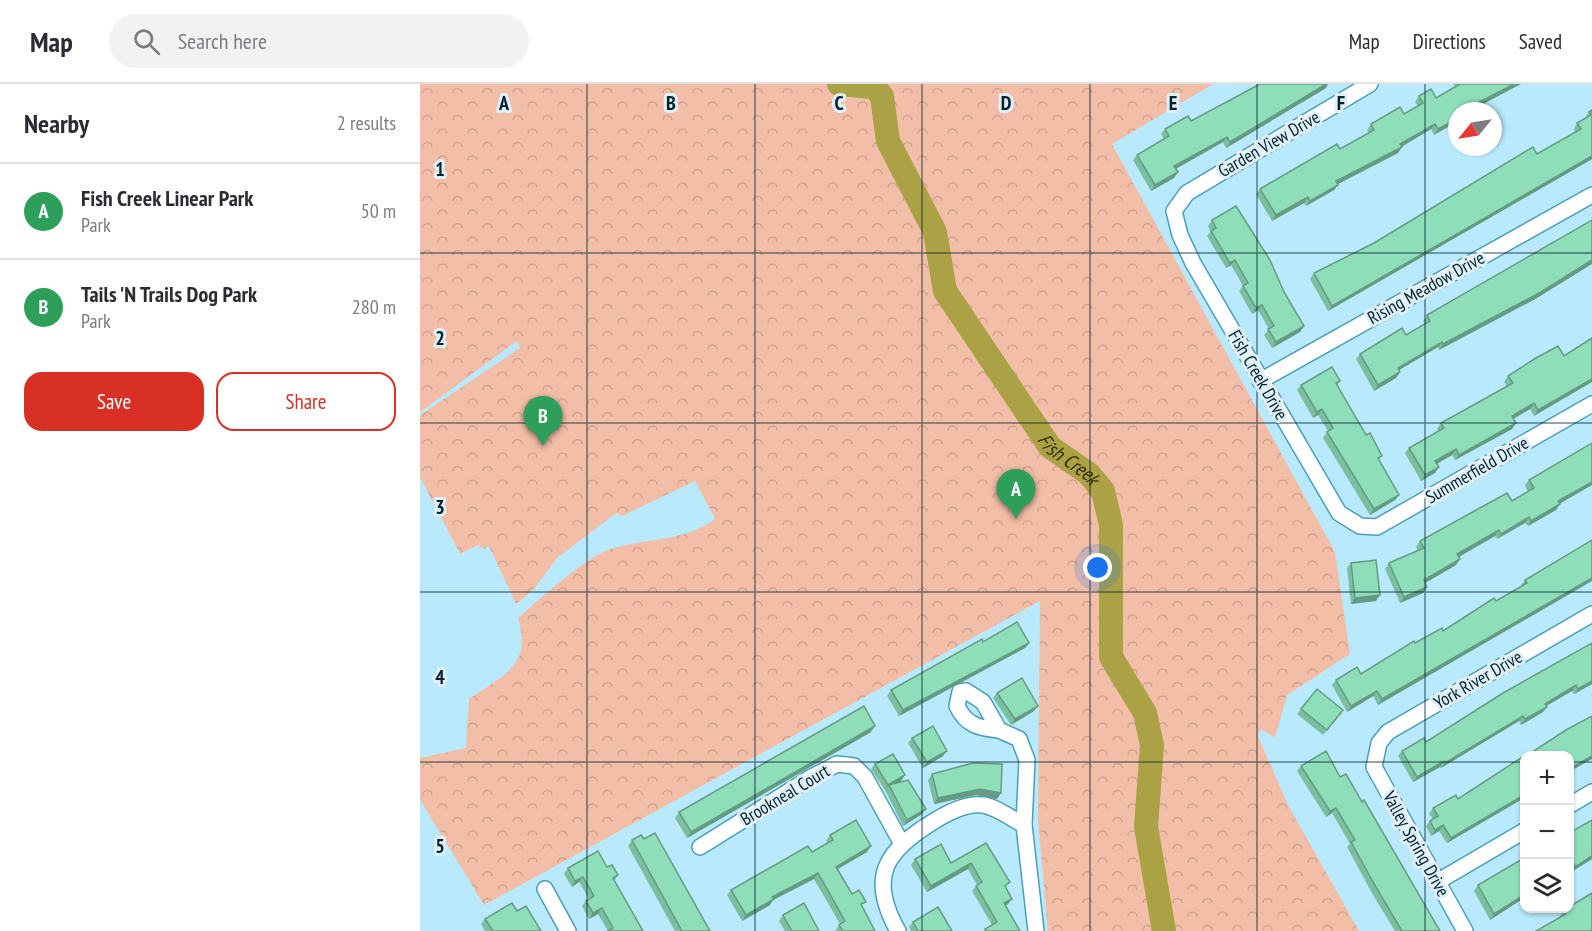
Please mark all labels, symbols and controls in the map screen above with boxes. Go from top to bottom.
search box [109,14,529,68]
text: Map [30,23,73,60]
icon: search [130,25,163,58]
text: Search here [178,27,267,55]
text: Map [1349,28,1380,55]
text: Directions [1413,28,1486,55]
text: Saved [1519,28,1562,55]
text: A [498,90,510,116]
text: B [666,90,676,116]
text: C [834,90,844,116]
text: D [1001,90,1012,116]
text: E [1169,90,1177,116]
text: F [1337,90,1345,116]
north arrow [1448,102,1502,156]
street label: Garden View Drive [1214,105,1324,182]
text: Nearby [24,107,89,140]
text: 2 results [337,110,396,136]
text: 1 [435,156,445,182]
text: Fish Creek Linear Park [81,184,253,212]
text: A [38,198,49,224]
text: 50 m [361,198,396,224]
text: Park [81,212,111,238]
street label: Rising Meadow Drive [1363,246,1488,329]
text: Tails 'N Trails Dog Park [81,280,257,308]
text: B [39,294,48,320]
text: 280 m [352,294,396,320]
text: Park [81,308,111,334]
text: 2 [435,325,445,351]
street label: Fish Creek Drive [1223,326,1293,424]
button: Save [24,372,204,431]
button: Share [216,372,396,431]
pin: B [524,396,562,446]
water label: Fish Creek [1032,429,1107,492]
street label: Summerfield Drive [1421,431,1532,508]
pin: A [996,470,1036,519]
text: 3 [435,494,445,520]
your location [1083,553,1112,582]
street label: York River Drive [1429,645,1526,714]
text: 4 [435,664,445,690]
map controls [1520,751,1574,913]
button: + [1520,751,1574,805]
street label: Brookneal Court [736,759,834,830]
street label: Valley Spring Drive [1378,786,1455,900]
button: − [1520,805,1574,859]
text: 5 [435,833,445,859]
button: layers [1520,859,1574,913]

